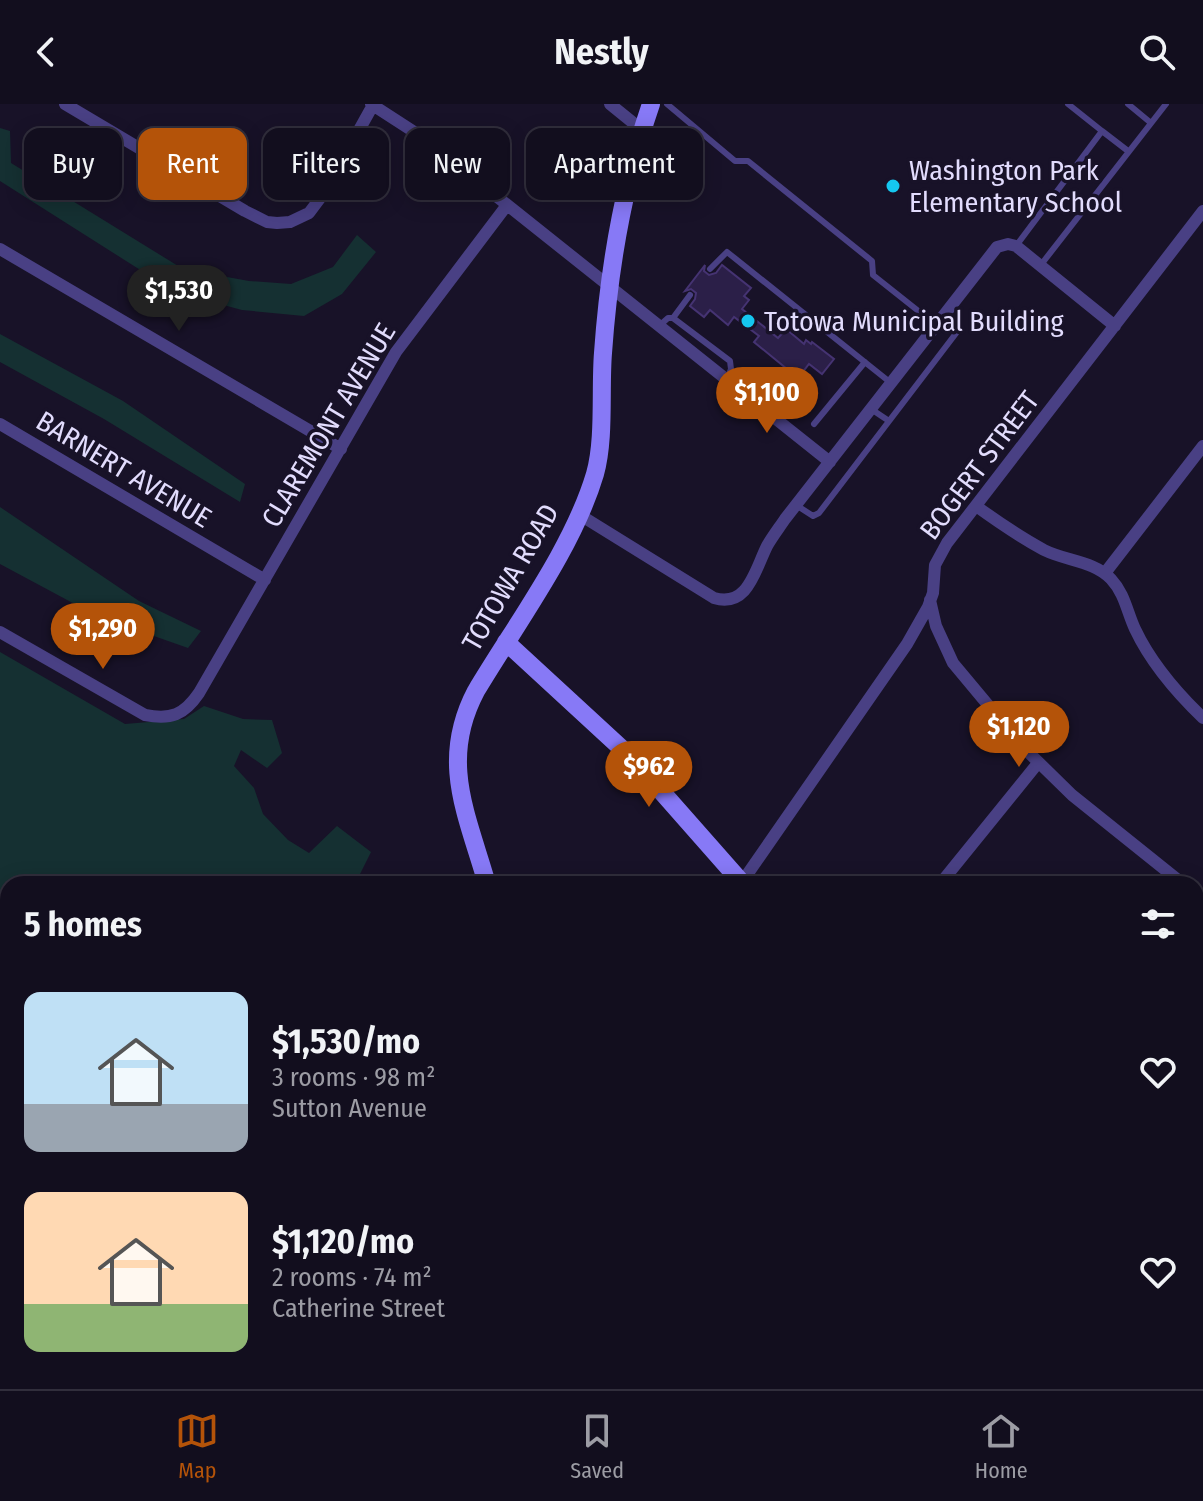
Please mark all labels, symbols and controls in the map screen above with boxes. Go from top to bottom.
icon: back [24,30,68,74]
text: Nestly [554,30,649,74]
icon: search [1135,30,1179,74]
chip: Buy [24,128,122,200]
chip: Rent [138,128,247,200]
chip: Filters [263,128,389,200]
chip: New [405,128,510,200]
chip: Apartment [526,128,703,200]
place label: Washington Park Elementary School [909,154,1122,219]
marker: Washington Park Elementary School [884,177,902,195]
pin: $1,530 [114,265,244,333]
text: $1,530 [145,275,213,306]
place label: Totowa Municipal Building [764,305,1064,338]
marker: Totowa Municipal Building [739,312,757,330]
street label: CLAREMONT AVENUE [255,317,402,533]
pin: $1,100 [702,367,832,435]
text: $1,100 [734,377,800,408]
street label: BOGERT STREET [913,385,1046,546]
street label: BARNERT AVENUE [30,404,217,535]
street label: TOTOWA ROAD [455,498,566,656]
pin: $1,290 [38,603,168,671]
text: $1,290 [69,613,137,644]
pin: $1,120 [954,701,1084,769]
text: $1,120 [987,711,1051,742]
pin: $962 [602,741,696,809]
text: $962 [623,751,675,782]
icon: filters [1136,902,1180,946]
text: 5 homes [24,904,142,945]
text: $1,530/mo [272,1021,420,1062]
icon: home [88,1024,184,1120]
icon: heart [1136,1050,1180,1094]
text: 3 rooms · 98 m² [272,1062,435,1093]
text: Sutton Avenue [272,1093,427,1124]
text: $1,120/mo [272,1221,414,1262]
icon: home [88,1224,184,1320]
icon: heart [1136,1250,1180,1294]
text: 2 rooms · 74 m² [272,1262,432,1293]
text: Catherine Street [272,1293,445,1324]
tab: Map [175,1409,219,1484]
tab: Saved [570,1409,624,1484]
tab: Home [975,1409,1028,1484]

